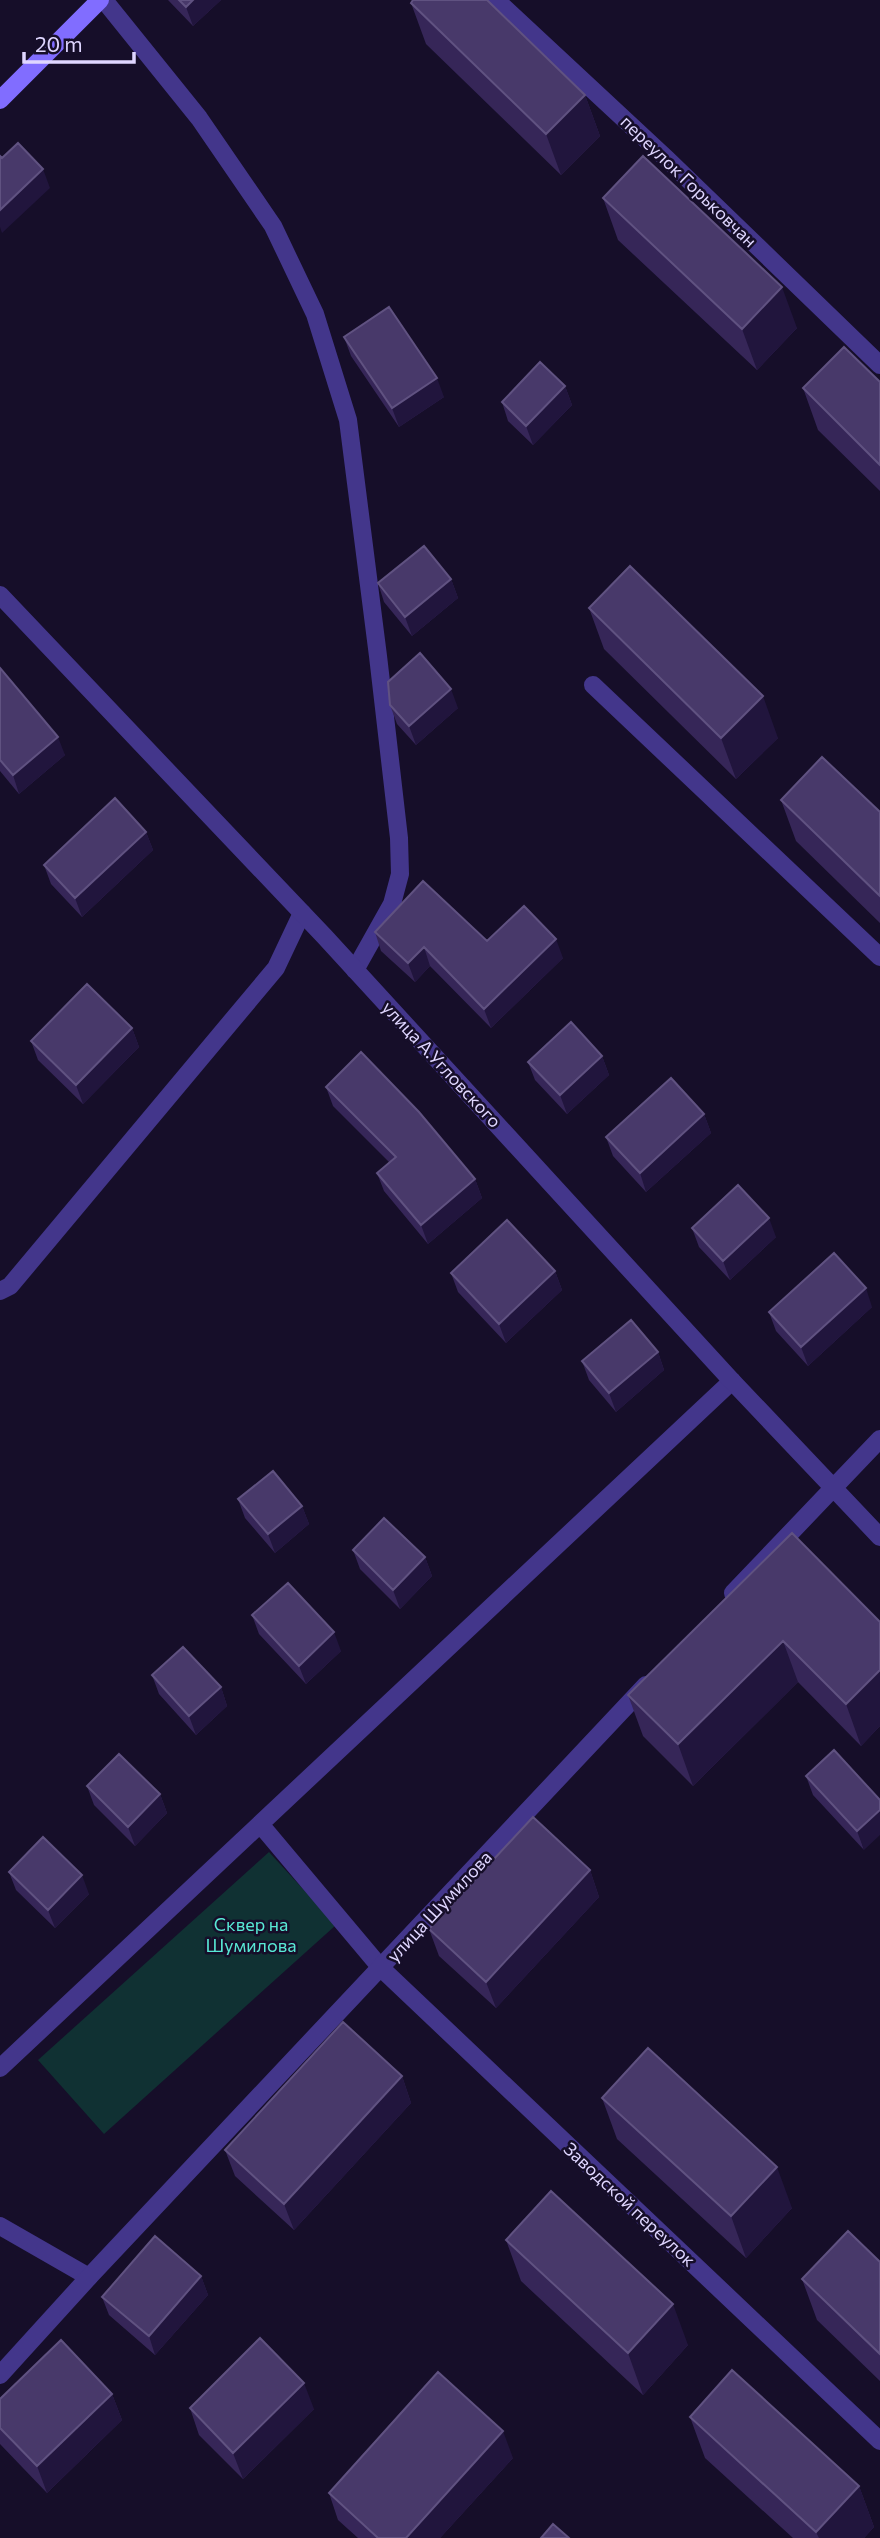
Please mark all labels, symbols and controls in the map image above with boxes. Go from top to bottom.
scale bar [24,21,135,65]
text: 20 m [35,31,83,56]
street label: переулок Горьковчан [616,110,762,252]
street label: улица А.Угловского [378,996,506,1132]
street label: улица Шумилова [382,1846,496,1966]
park label: Сквер на Шумилова [205,1913,297,1956]
street label: Заводской переулок [560,2137,701,2271]

